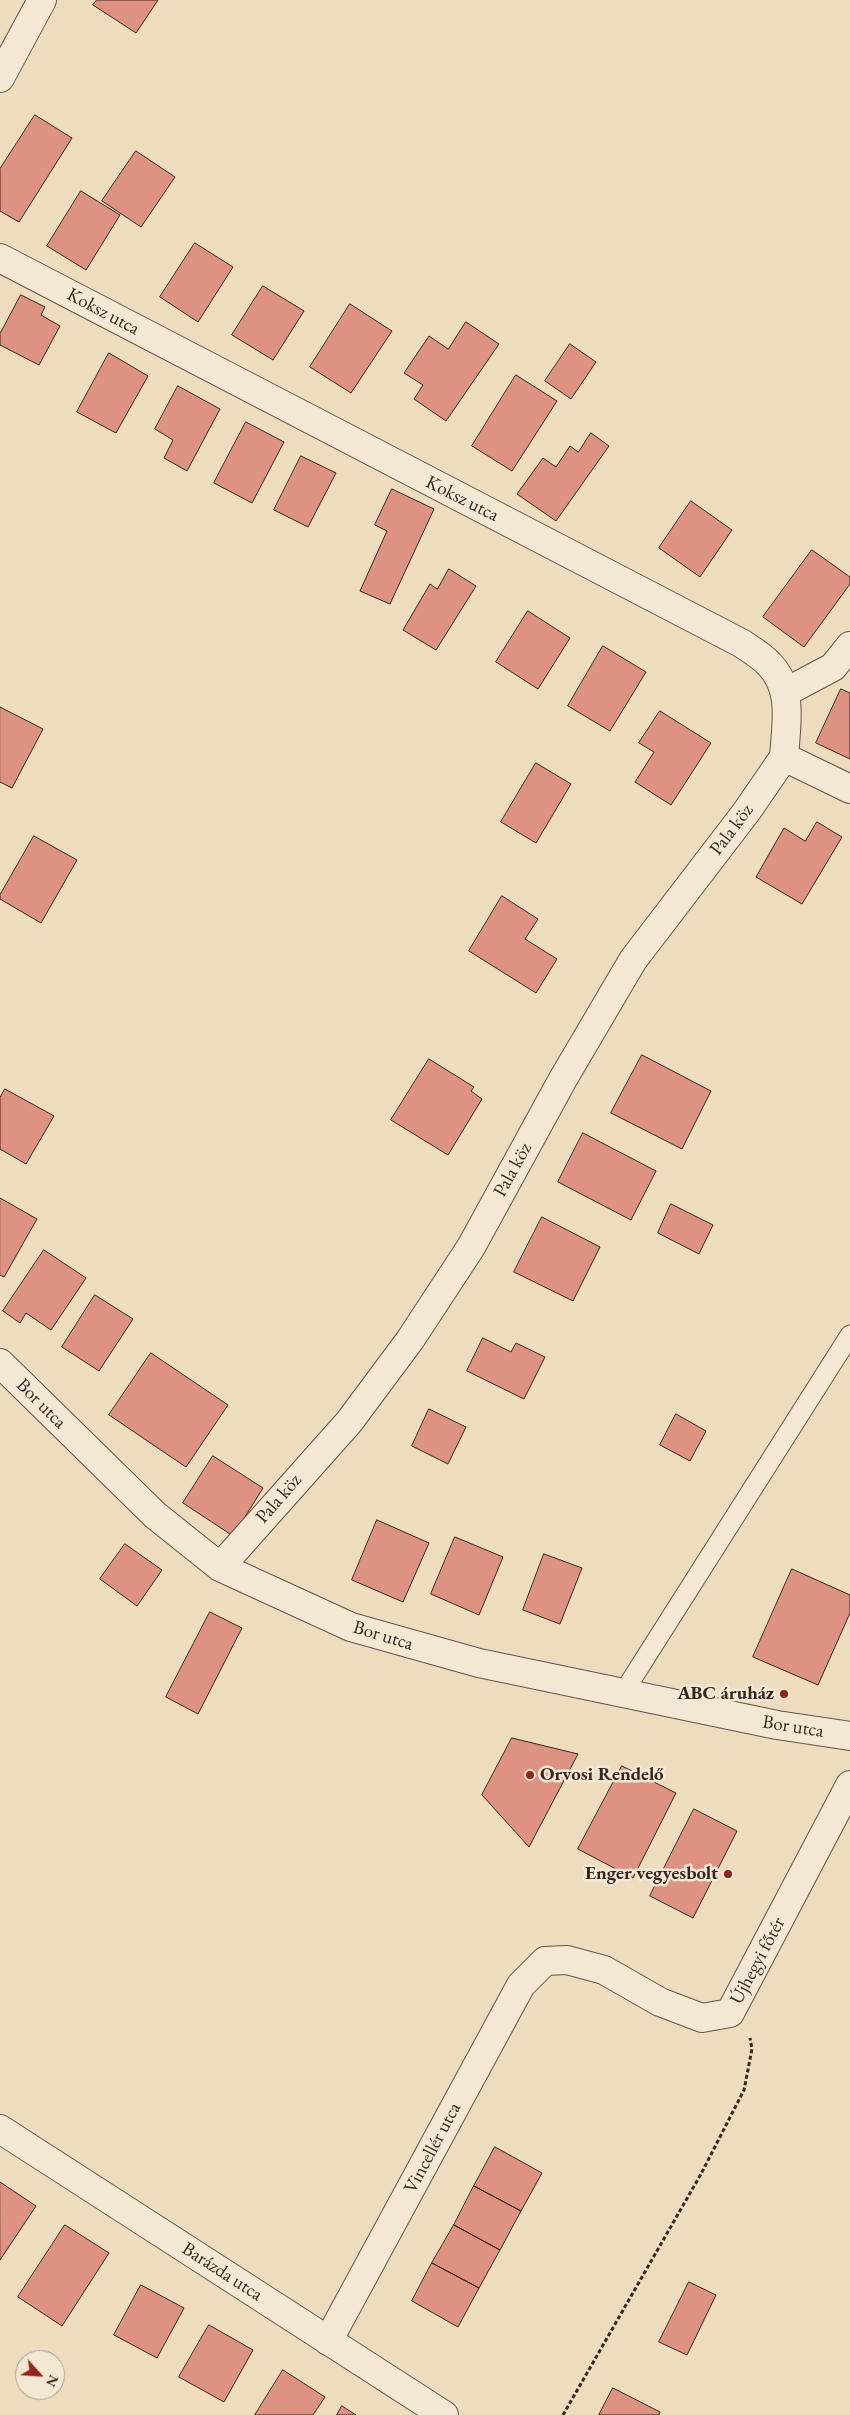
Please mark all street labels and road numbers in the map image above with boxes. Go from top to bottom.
street label: Koksz utca [63,283,143,341]
street label: Koksz utca [422,471,502,527]
street label: Pala köz [705,800,759,860]
street label: Pala köz [489,1139,537,1201]
street label: Bor utca [11,1374,71,1434]
street label: Pala köz [251,1470,307,1528]
street label: Bor utca [350,1616,416,1656]
street label: Bor utca [761,1711,825,1743]
street label: Újhegyi főtér [726,1914,790,2008]
street label: Vincellér utca [400,2099,466,2197]
street label: Barázda utca [177,2238,267,2306]

